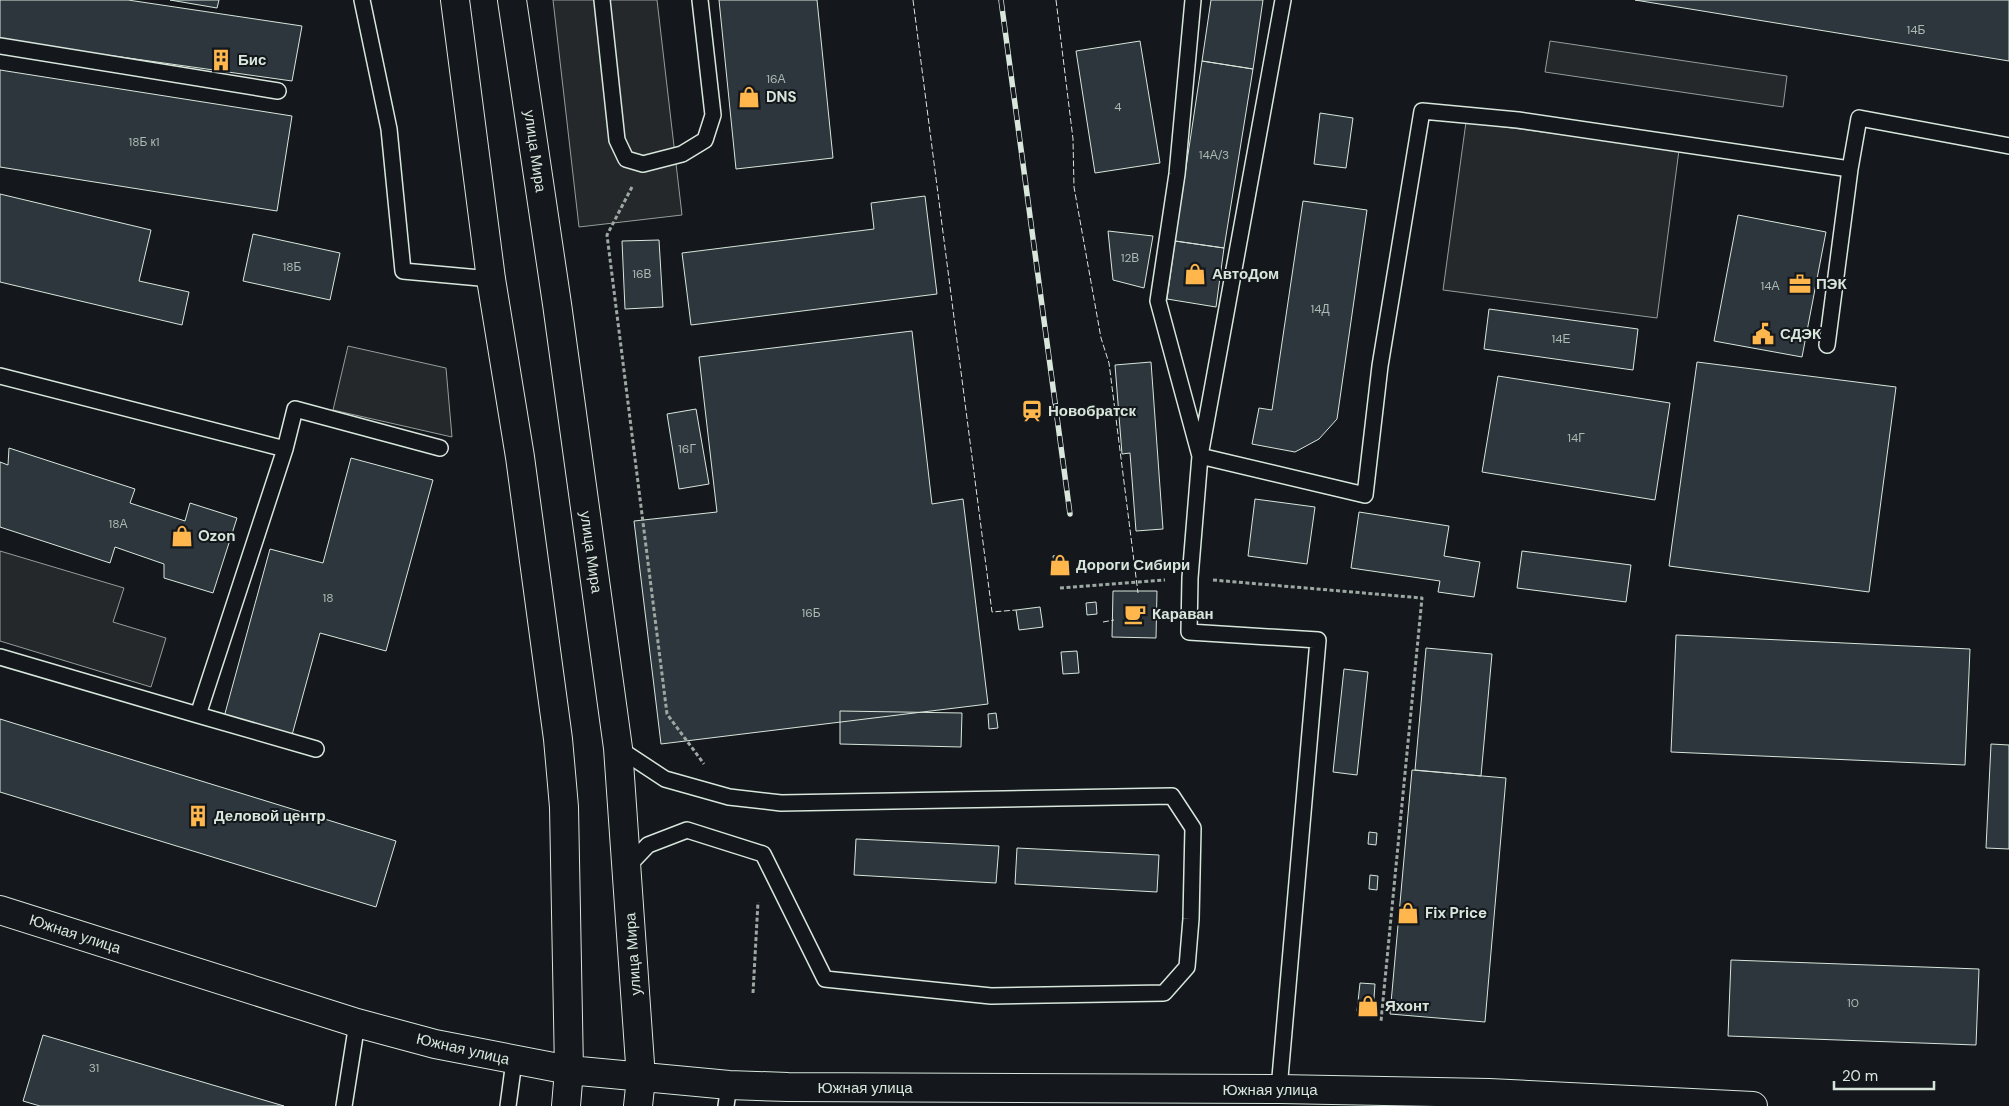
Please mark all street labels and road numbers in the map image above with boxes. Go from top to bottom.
street label: улица Мира [519,109,551,194]
street label: улица Мира [575,510,607,595]
street label: Южная улица [27,910,124,958]
street label: улица Мира [620,911,646,996]
street label: Южная улица [414,1029,512,1070]
street label: Южная улица [817,1078,913,1098]
street label: Южная улица [1222,1080,1318,1100]

